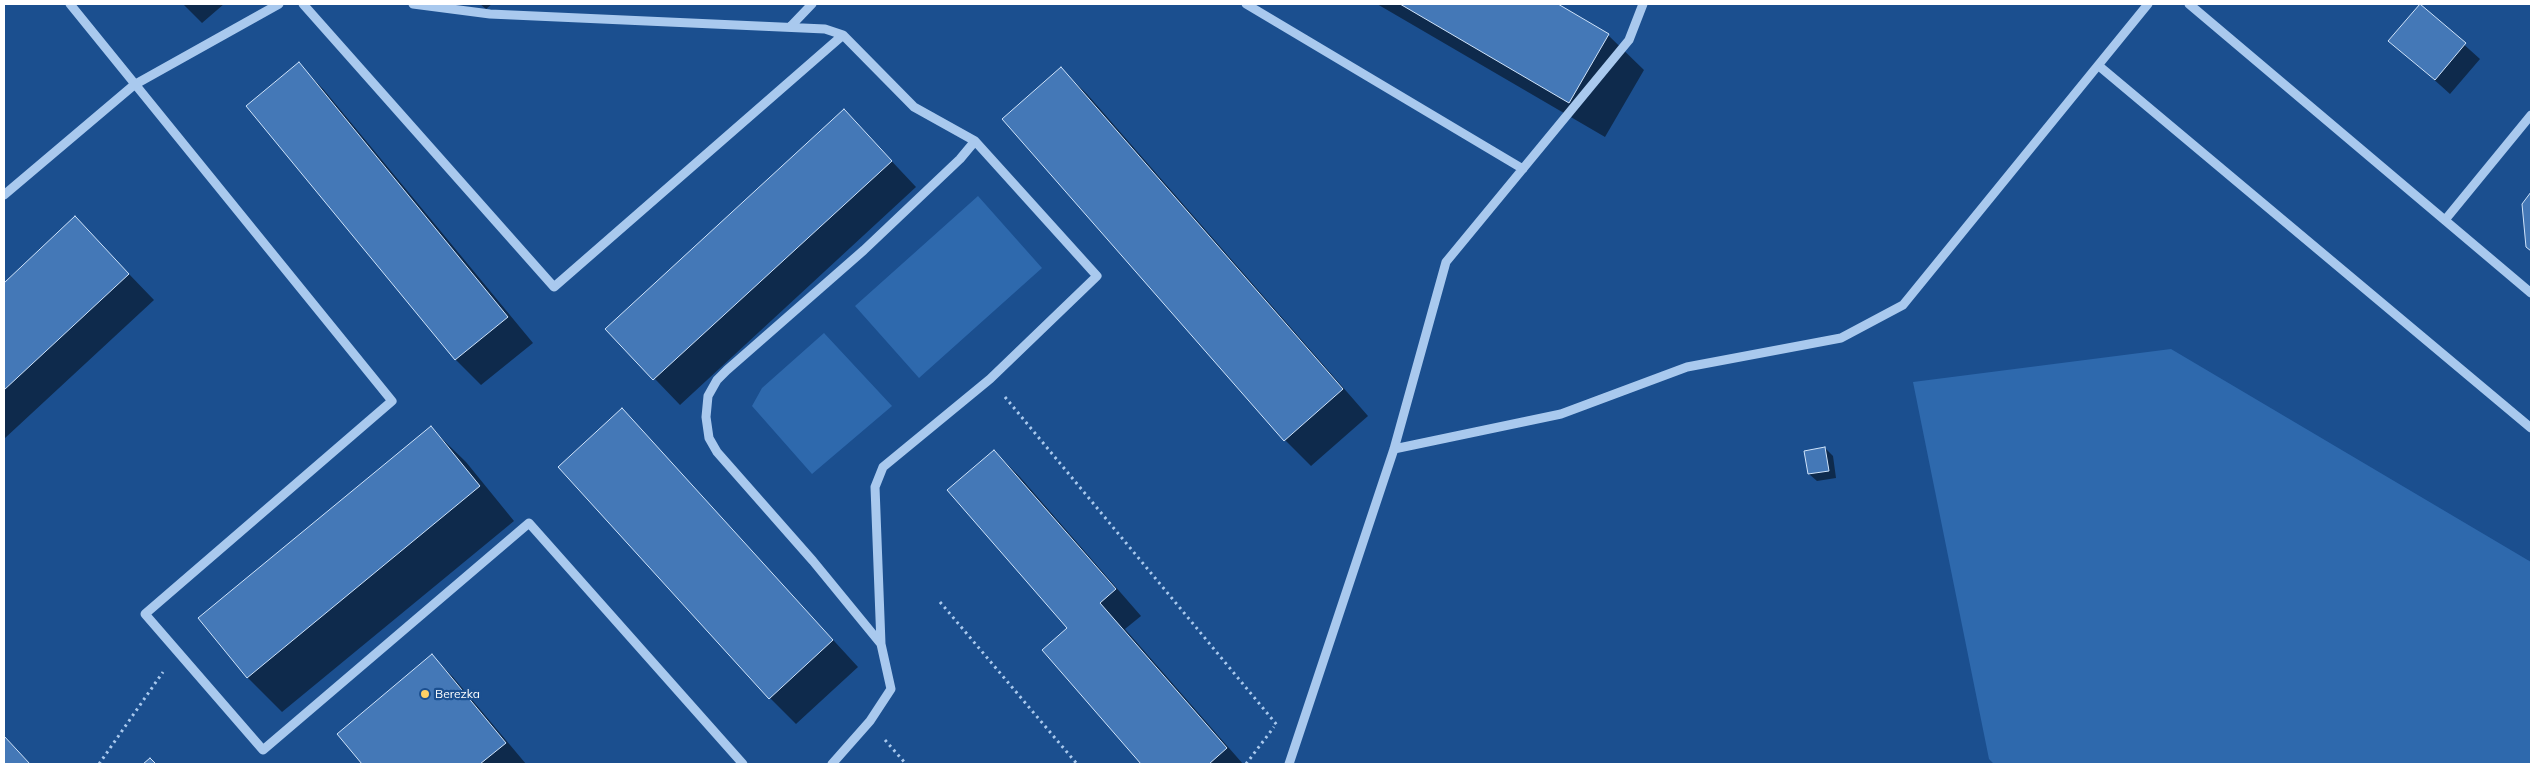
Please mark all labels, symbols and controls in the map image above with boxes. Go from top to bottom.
place label: Berezka [435,687,480,701]
marker: Berezka [419,688,431,700]

